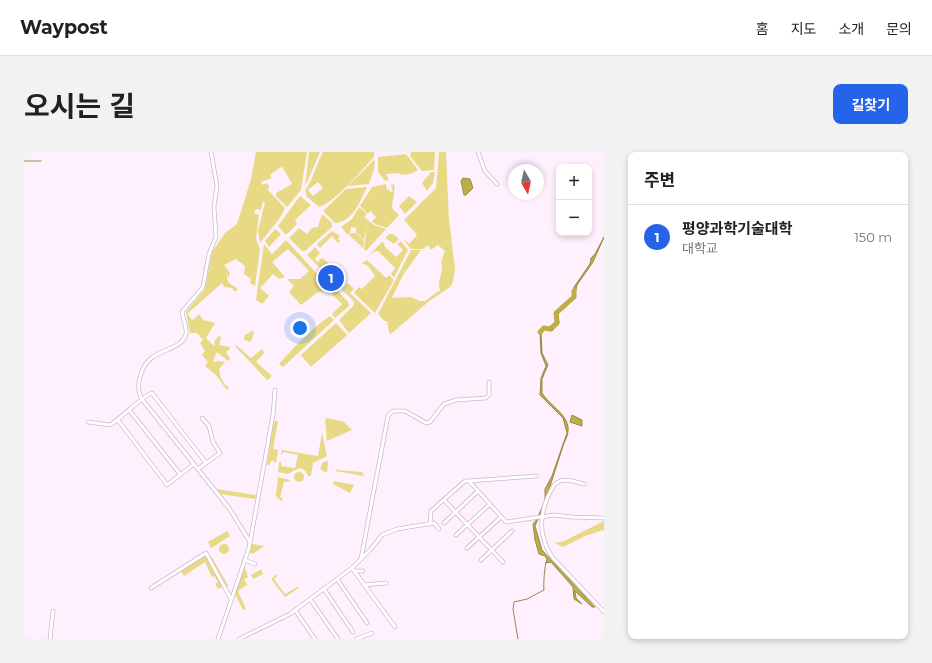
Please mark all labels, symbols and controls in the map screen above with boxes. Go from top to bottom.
text: Waypost [20,16,108,39]
text: 홈 [756,20,769,38]
text: 지도 [791,20,816,38]
text: 소개 [838,20,864,38]
text: 문의 [886,20,912,38]
button: 길찾기 [833,84,908,124]
text: 오시는 길 [24,89,135,123]
north arrow [508,164,544,200]
map controls [556,164,592,236]
button: + [556,164,592,200]
text: 주변 [644,170,675,190]
button: − [556,200,592,236]
text: 평양과학기술대학 [682,219,792,238]
text: 1 [654,229,660,245]
text: 150 m [854,229,892,245]
text: 대학교 [682,240,718,256]
pin: 1 [318,263,344,293]
your location [290,318,310,338]

